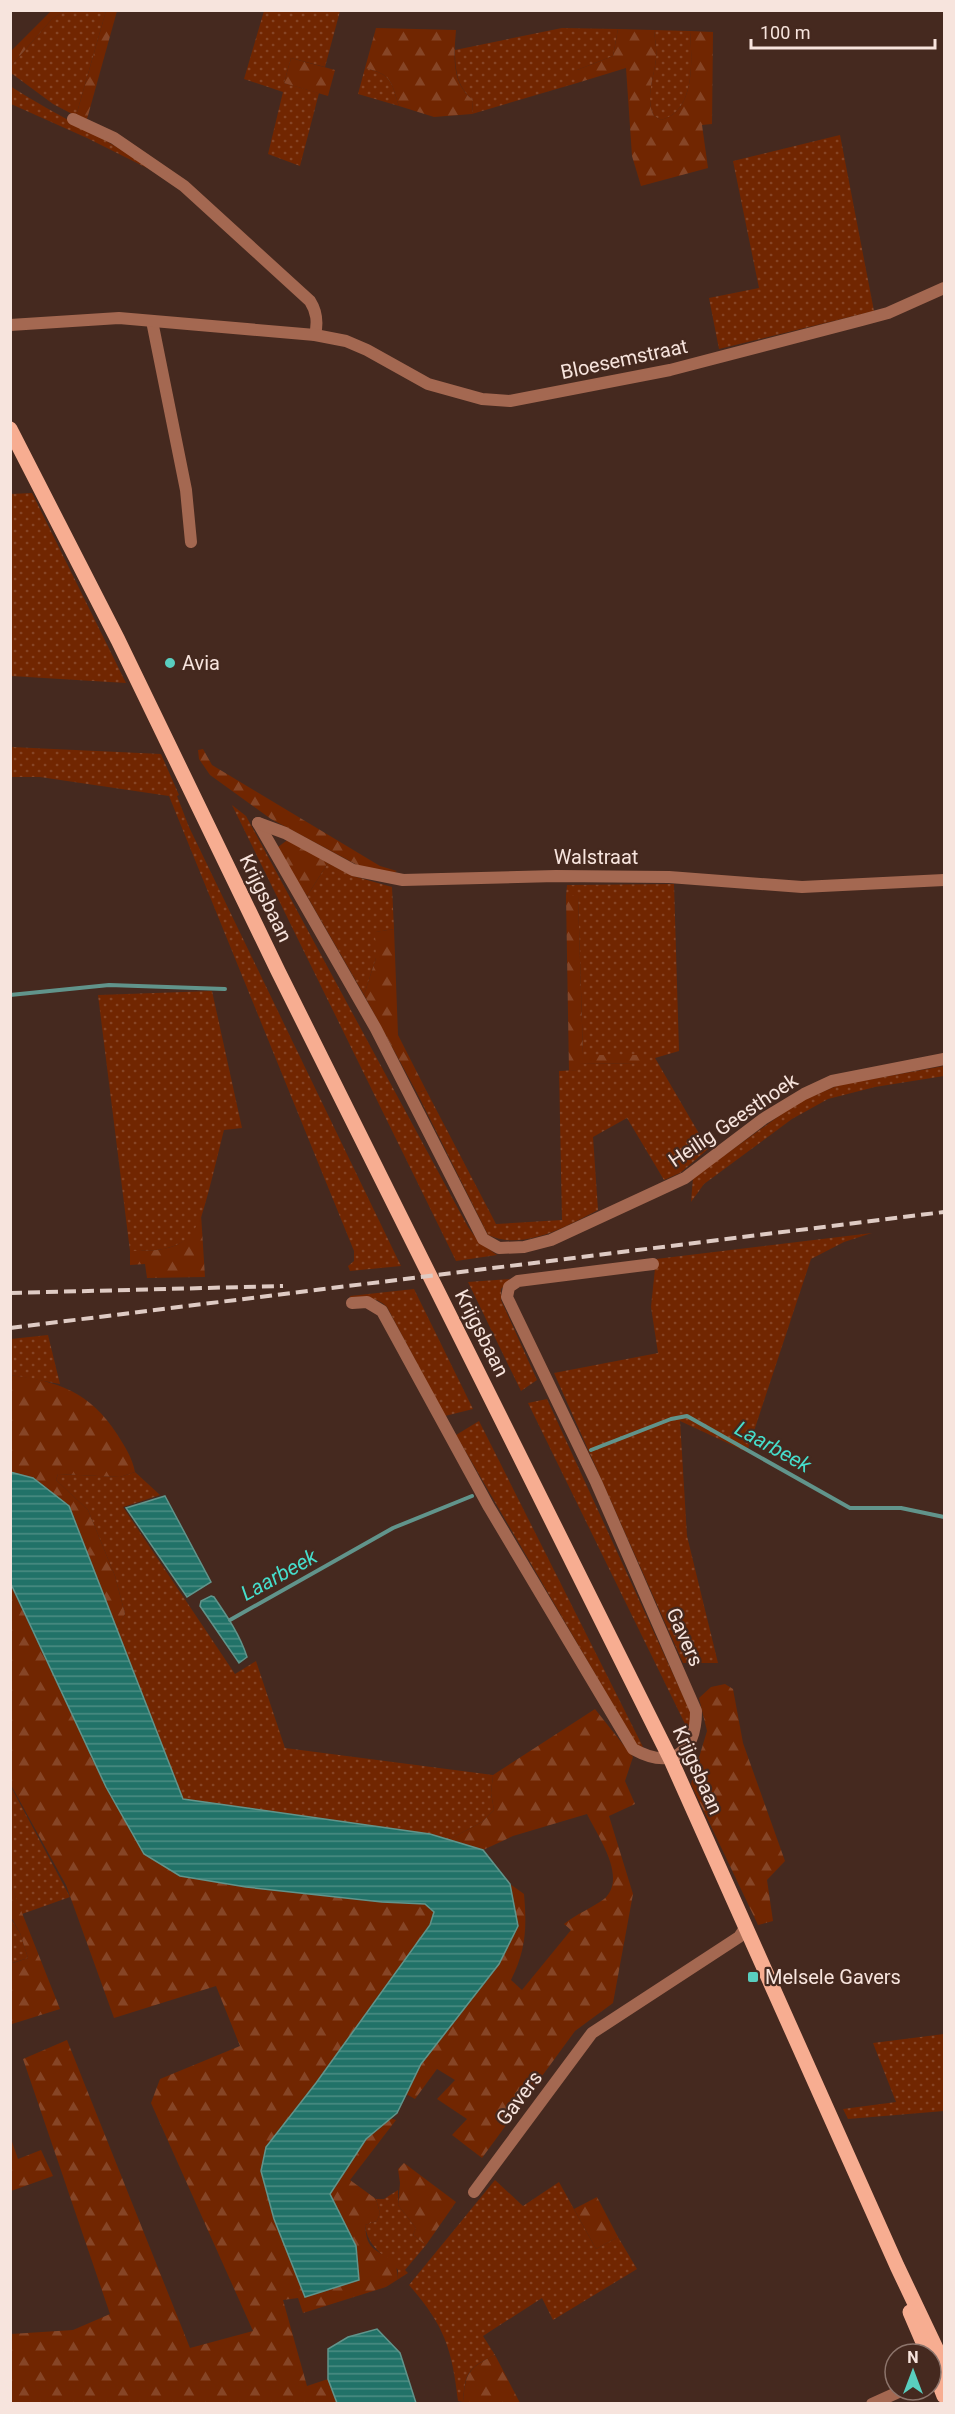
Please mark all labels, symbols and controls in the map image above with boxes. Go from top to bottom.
scale bar [751,12,936,50]
text: 100 m [760,22,811,43]
street label: Bloesemstraat [558,334,690,384]
place label: Avia [182,651,220,675]
marker: Avia [163,656,177,670]
street label: Walstraat [554,845,638,869]
street label: Krijgsbaan [234,850,298,946]
street label: Heilig Geesthoek [664,1067,803,1172]
street label: Krijgsbaan [450,1285,514,1381]
water label: Laarbeek [731,1416,816,1478]
water label: Laarbeek [237,1544,322,1606]
street label: Gavers [662,1604,708,1670]
street label: Krijgsbaan [668,1722,728,1818]
place label: Melsele Gavers [765,1965,901,1989]
marker: Melsele Gavers [746,1970,760,1984]
street label: Gavers [491,2066,547,2130]
north arrow [883,2342,943,2402]
text: N [907,2348,919,2367]

